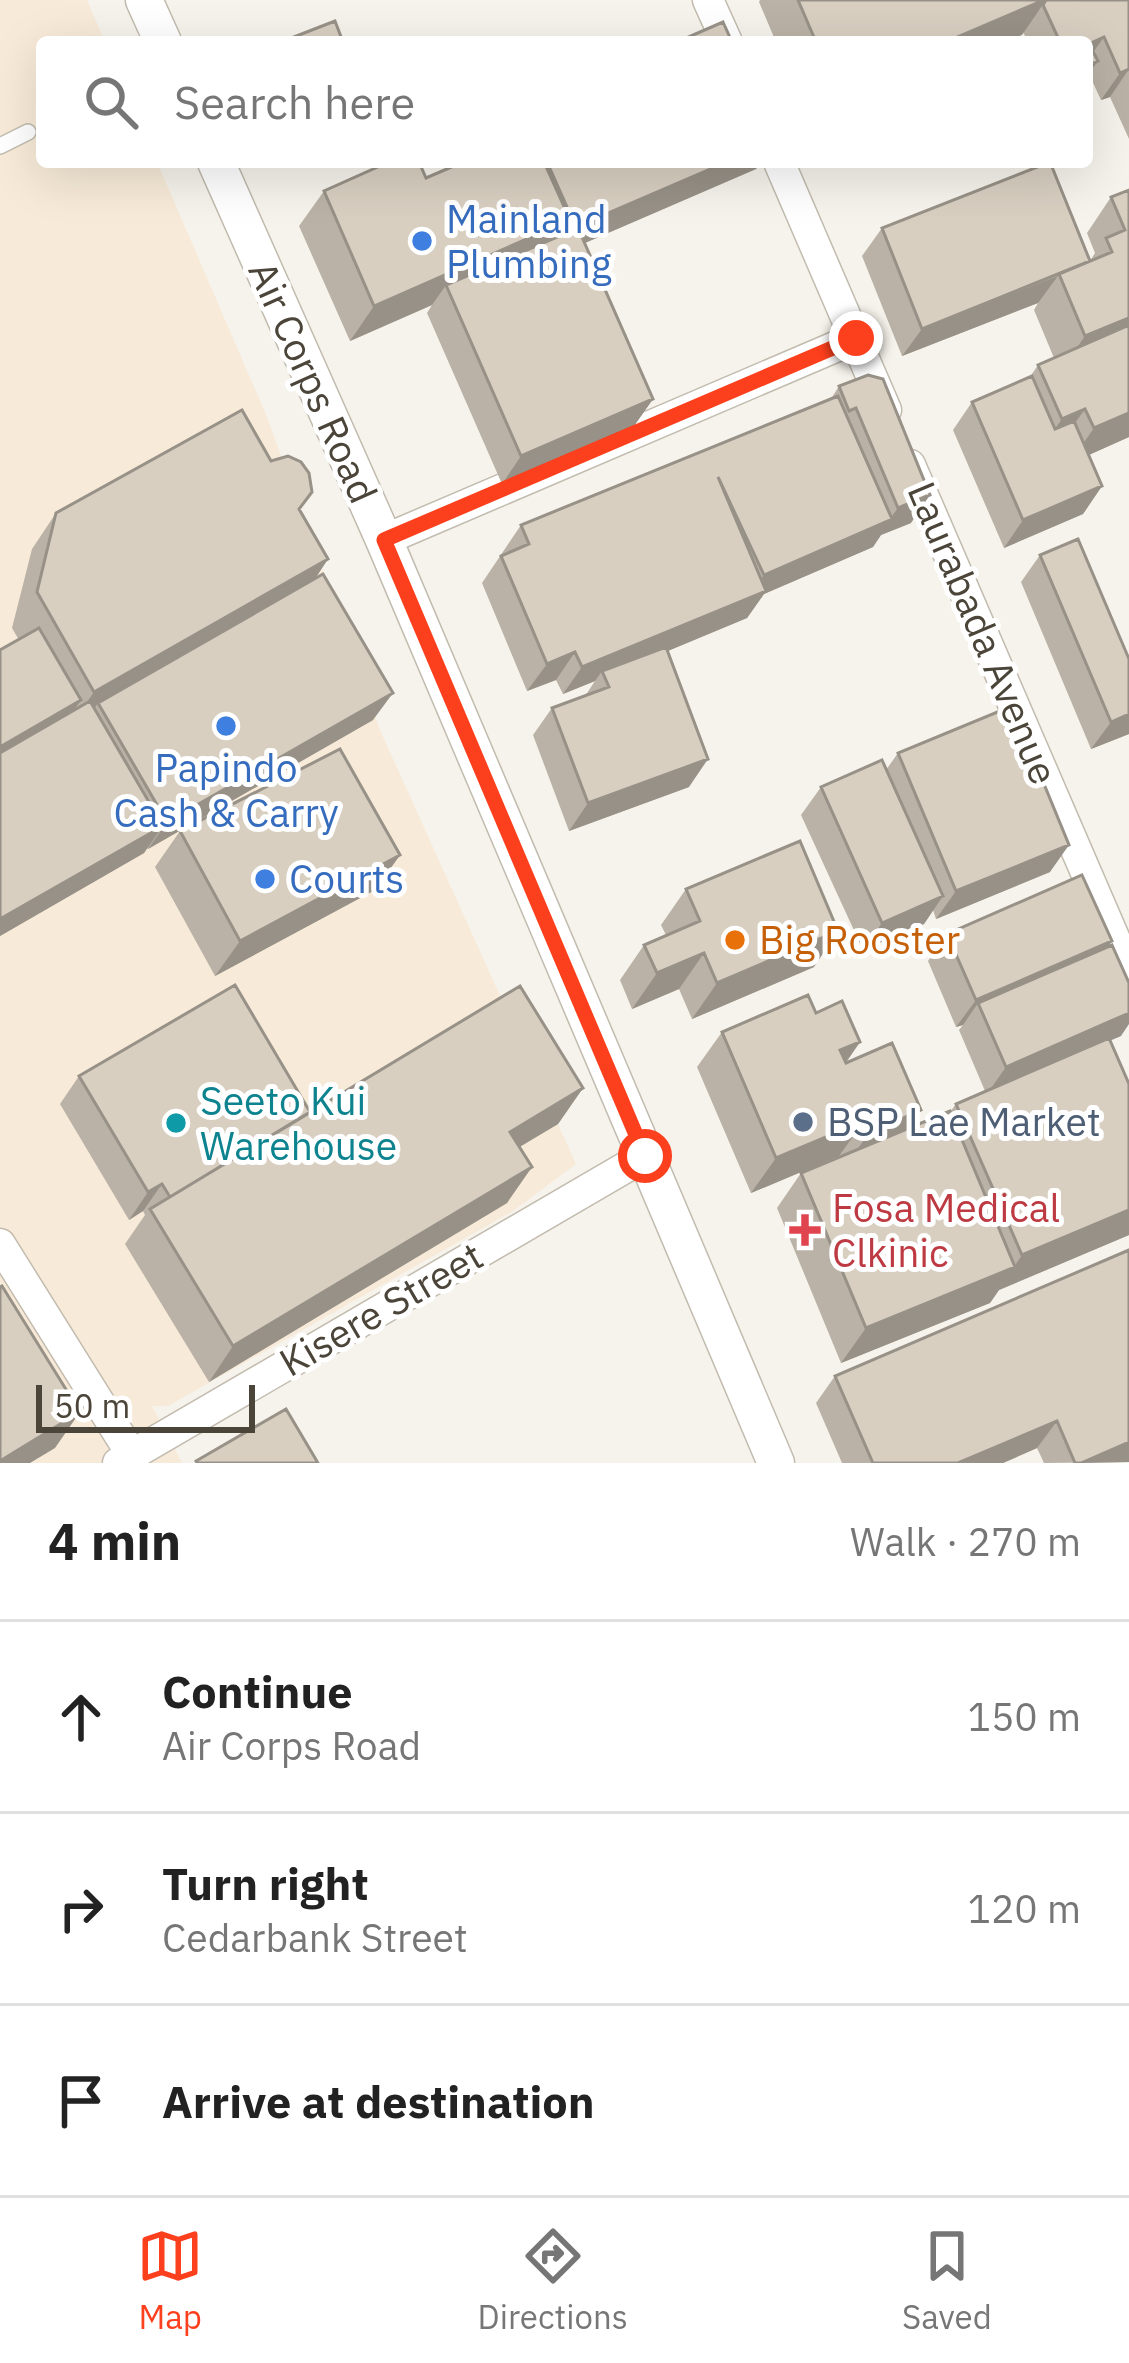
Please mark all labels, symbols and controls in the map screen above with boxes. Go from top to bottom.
search box [36,36,1093,168]
icon: search [78,69,144,135]
text: Search here [174,73,415,131]
place label: Mainland Plumbing [446,193,612,289]
marker: Mainland Plumbing [409,228,435,254]
street label: Air Corps Road [237,253,389,511]
route end [829,311,883,365]
street label: Laurabada Avenue [897,474,1070,792]
marker: Papindo Cash & Carry [213,713,239,739]
place label: Papindo Cash & Carry [113,742,339,838]
place label: Courts [289,853,404,904]
marker: Courts [252,866,278,892]
place label: Big Rooster [759,914,960,965]
marker: Big Rooster [722,927,748,953]
place label: Seeto Kui Warehouse [200,1075,397,1171]
place label: BSP Lae Market [827,1096,1101,1147]
marker: BSP Lae Market [790,1109,816,1135]
marker: Seeto Kui Warehouse [163,1110,189,1136]
route start [618,1129,672,1183]
place label: Fosa Medical Clkinic [832,1182,1060,1278]
marker: Fosa Medical Clkinic [789,1214,821,1246]
street label: Kisere Street [270,1230,492,1387]
scale bar [36,1379,255,1432]
text: 50 m [54,1384,130,1427]
text: 4 min [48,1508,181,1574]
text: Walk · 270 m [850,1516,1081,1567]
text: Continue [162,1662,353,1720]
icon: ahead [48,1684,114,1750]
text: 150 m [968,1691,1081,1742]
text: Air Corps Road [162,1720,421,1771]
text: Turn right [162,1854,369,1912]
icon: right [48,1876,114,1942]
text: 120 m [968,1883,1081,1934]
text: Cedarbank Street [162,1912,468,1963]
icon: arrive [48,2068,114,2134]
text: Arrive at destination [162,2072,595,2130]
tab: Map [137,2223,203,2338]
tab: Directions [478,2223,628,2338]
tab: Saved [902,2223,992,2338]

